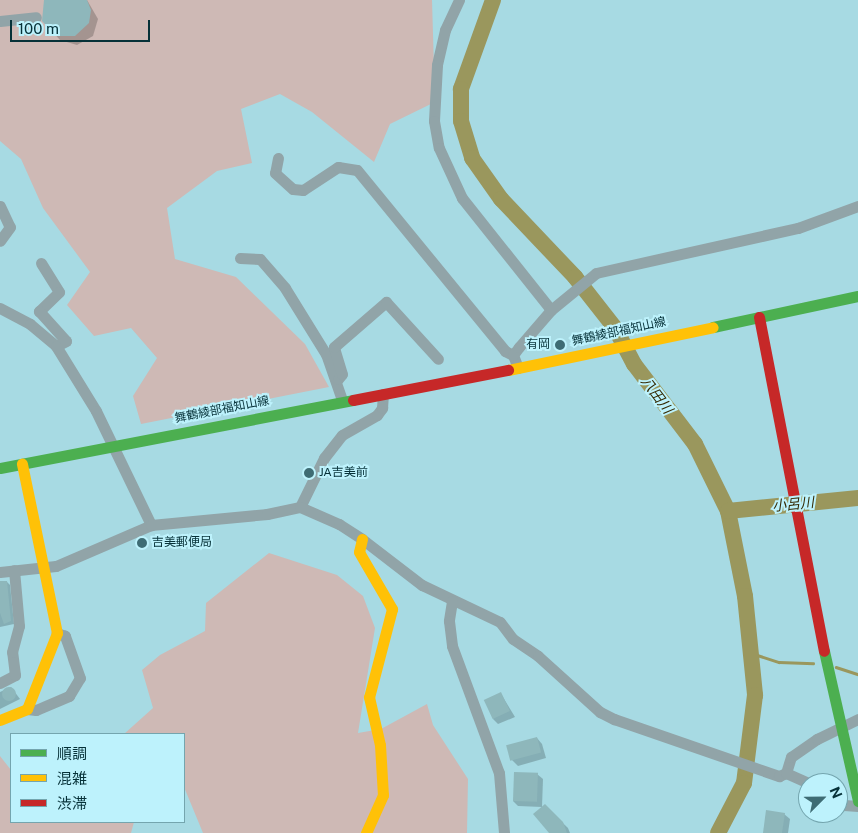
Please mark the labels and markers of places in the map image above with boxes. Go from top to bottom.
place label: 有岡 [526,338,550,352]
marker: 有岡 [554,339,566,351]
place label: JA吉美前 [319,466,368,480]
marker: JA吉美前 [303,467,315,479]
place label: 吉美郵便局 [152,536,212,550]
marker: 吉美郵便局 [136,537,148,549]

